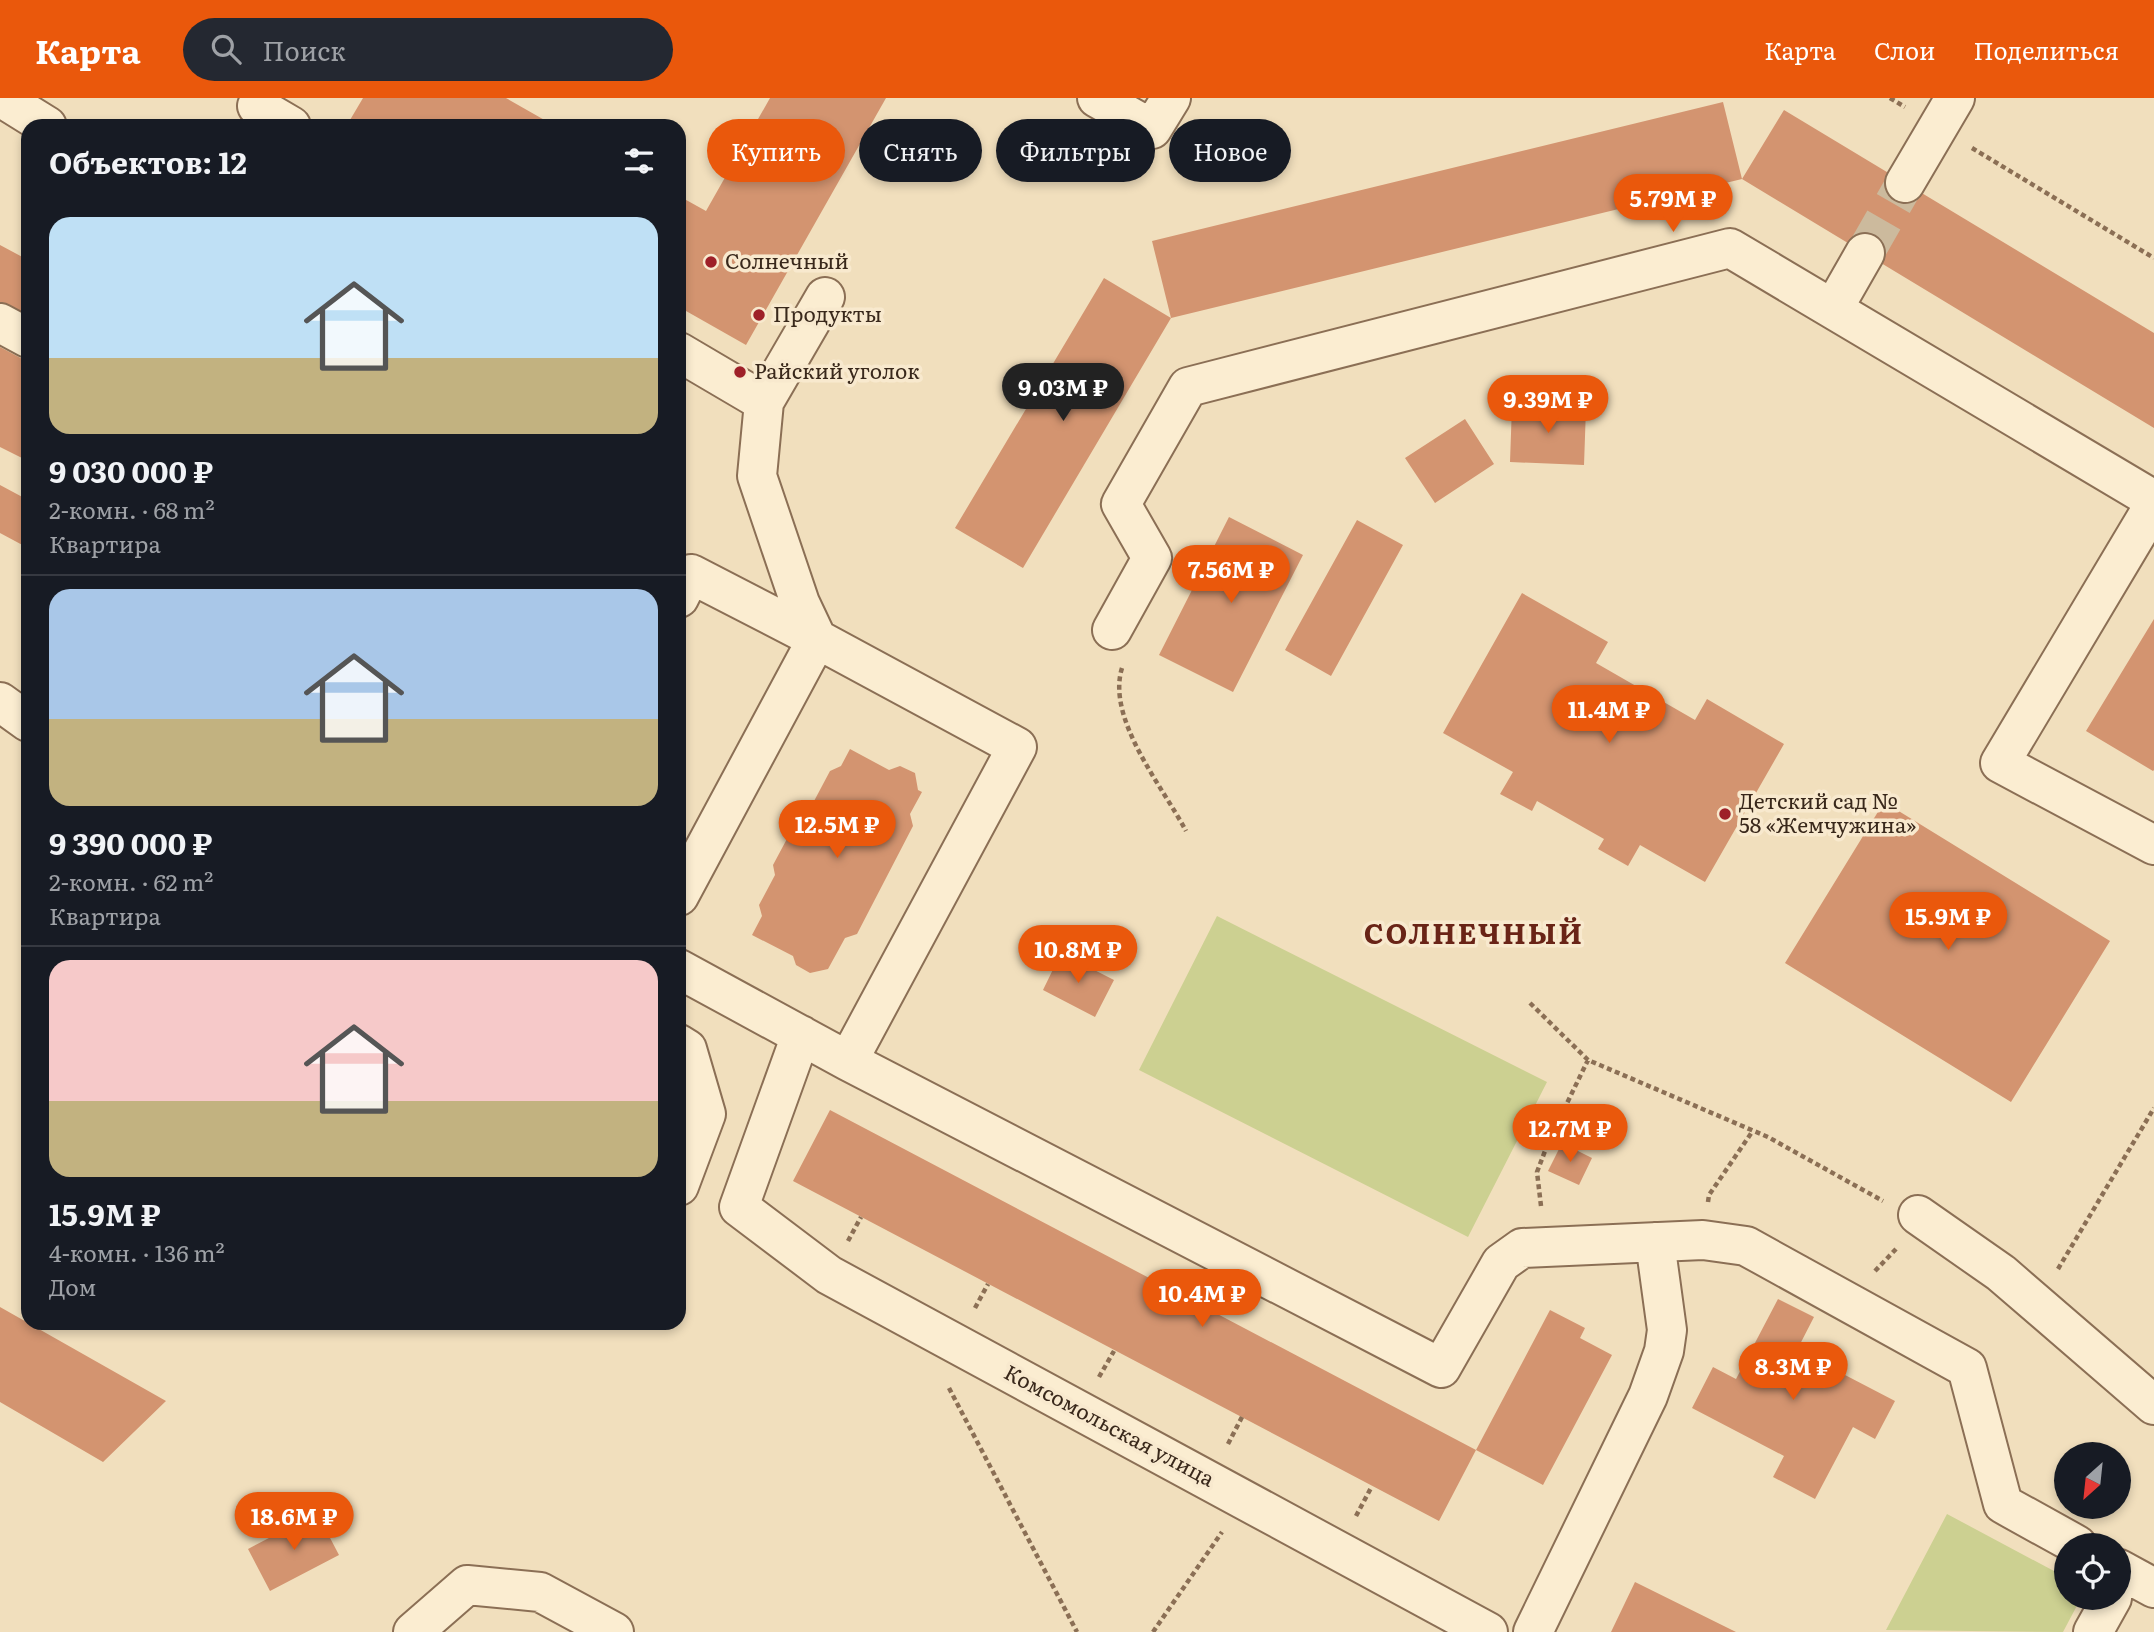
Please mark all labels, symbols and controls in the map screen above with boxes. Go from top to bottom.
search box [183,18,673,81]
text: Карта [35,25,141,74]
icon: search [207,30,245,68]
text: Поиск [263,30,346,69]
text: Карта [1764,32,1836,67]
text: Слои [1874,32,1935,67]
text: Поделиться [1973,32,2119,67]
chip: Купить [707,119,845,182]
chip: Снять [859,119,982,182]
chip: Фильтры [996,119,1155,182]
chip: Новое [1169,119,1291,182]
text: Объектов: 12 [49,139,247,183]
icon: filters [620,142,658,180]
pin: 5.79M ₽ [1608,174,1738,234]
text: 5.79M ₽ [1630,180,1716,214]
place label: Солнечный [725,244,849,275]
marker: Солнечный [703,254,719,270]
icon: home [291,263,417,389]
place label: Продукты [773,297,882,328]
marker: Продукты [751,307,767,323]
place label: Райский уголок [754,354,920,385]
marker: Райский уголок [732,364,748,380]
pin: 9.03M ₽ [998,364,1128,423]
text: 9.03M ₽ [1018,369,1108,403]
pin: 9.39M ₽ [1483,376,1613,435]
text: 9.39M ₽ [1503,381,1593,415]
text: 9 030 000 ₽ [49,448,213,492]
text: 2-комн. · 68 m² [49,492,215,526]
text: Квартира [49,526,161,560]
pin: 7.56M ₽ [1166,546,1296,605]
text: 7.56M ₽ [1188,551,1274,585]
icon: home [291,635,417,761]
pin: 11.4M ₽ [1544,686,1674,745]
text: 11.4M ₽ [1568,691,1650,725]
place label: Детский сад № 58 «Жемчужина» [1739,784,1917,839]
pin: 12.5M ₽ [772,800,902,860]
text: 12.5M ₽ [795,806,879,840]
marker: Детский сад № 58 «Жемчужина» [1717,806,1733,822]
text: 9 390 000 ₽ [49,820,212,864]
text: 2-комн. · 62 m² [49,864,214,898]
pin: 15.9M ₽ [1883,892,2013,952]
text: Квартира [49,898,161,932]
text: 15.9M ₽ [1905,898,1991,932]
district label: СОЛНЕЧНЫЙ [1364,911,1584,953]
pin: 10.8M ₽ [1013,926,1143,985]
text: 10.8M ₽ [1034,931,1122,965]
icon: home [291,1006,417,1132]
pin: 12.7M ₽ [1505,1104,1635,1164]
text: 12.7M ₽ [1529,1110,1611,1144]
text: 15.9M ₽ [49,1191,161,1235]
text: 4-комн. · 136 m² [49,1235,225,1269]
text: Дом [49,1269,96,1303]
pin: 10.4M ₽ [1137,1270,1267,1329]
text: 10.4M ₽ [1158,1275,1246,1309]
pin: 8.3M ₽ [1736,1342,1850,1402]
text: 8.3M ₽ [1755,1348,1831,1382]
street label: Комсомольская улица [999,1355,1222,1493]
north arrow [2054,1442,2132,1519]
map controls [2054,1442,2131,1610]
pin: 18.6M ₽ [229,1492,359,1552]
text: 18.6M ₽ [251,1498,337,1532]
button: locate [2054,1533,2131,1610]

